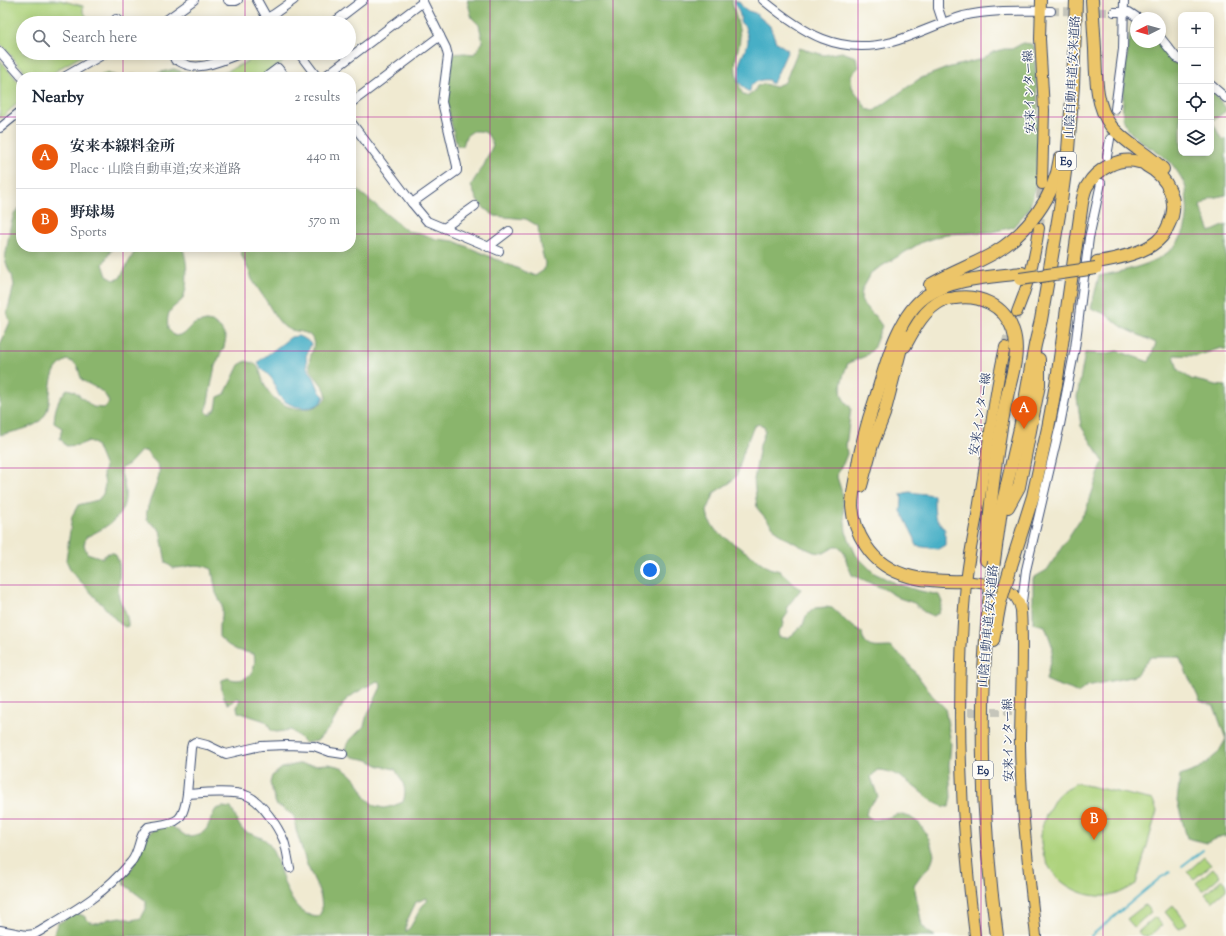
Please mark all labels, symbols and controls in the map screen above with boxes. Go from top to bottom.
north arrow [1130,12,1166,48]
map controls [1178,12,1214,156]
button: + [1178,12,1214,48]
street label: 山陰自動車道;安来道路 [1061,15,1085,139]
search box [16,16,356,60]
icon: search [30,27,52,49]
text: Search here [62,28,137,49]
button: − [1178,48,1214,84]
street label: 安来インター線 [1020,50,1040,134]
button: locate [1178,84,1214,120]
text: Nearby [32,86,84,110]
text: 2 results [295,89,340,107]
button: layers [1178,120,1214,156]
text: 安来本線料金所 [70,137,175,158]
text: A [40,148,50,166]
text: 440 m [307,148,340,166]
road number: E9 [1056,152,1076,170]
text: Place · 山陰自動車道;安来道路 [70,161,241,179]
text: 野球場 [70,203,115,224]
text: B [41,212,49,230]
text: 570 m [309,212,340,230]
text: Sports [70,224,107,242]
street label: 安来インター線 [966,371,996,457]
pin: A [1011,396,1037,429]
your location [640,560,660,580]
street label: 山陰自動車道;安来道路 [975,564,1003,688]
street label: 安来インター線 [999,698,1019,782]
road number: E9 [973,761,993,779]
pin: B [1081,807,1107,840]

